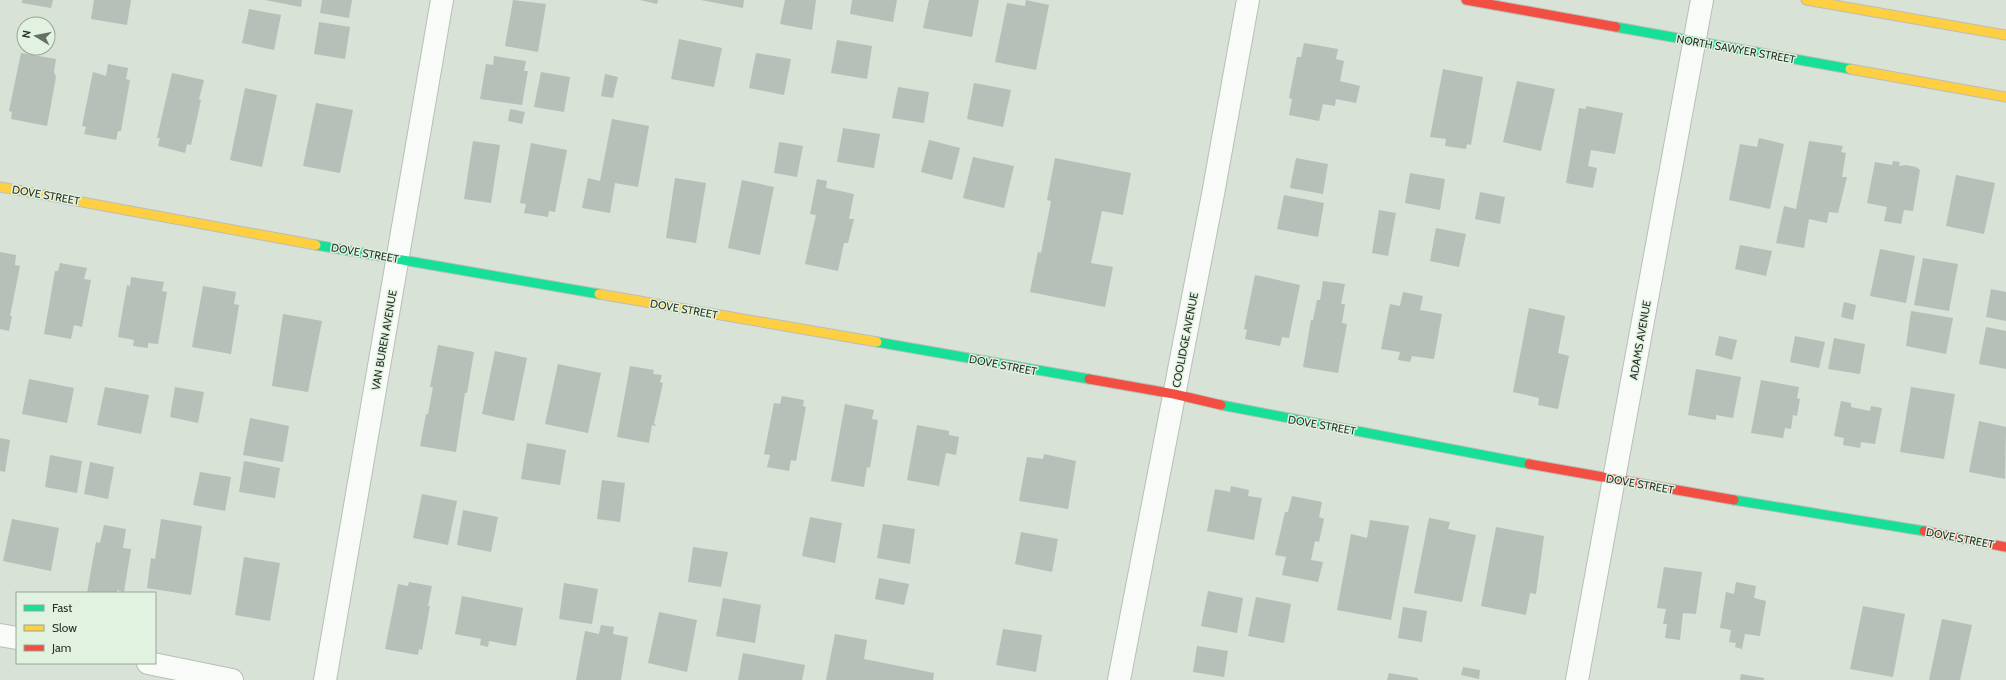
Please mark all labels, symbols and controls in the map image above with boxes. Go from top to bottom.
north arrow [16,16,56,56]
text: N [19,29,34,39]
street label: NORTH SAWYER STREET [1675,32,1797,66]
street label: DOVE STREET [11,182,81,208]
street label: DOVE STREET [330,240,400,266]
street label: VAN BUREN AVENUE [368,289,400,391]
street label: COOLIDGE AVENUE [1169,291,1201,389]
street label: DOVE STREET [649,296,719,322]
street label: ADAMS AVENUE [1626,299,1654,381]
street label: DOVE STREET [968,352,1038,378]
street label: DOVE STREET [1287,412,1357,438]
street label: DOVE STREET [1605,471,1675,497]
street label: DOVE STREET [1925,525,1995,551]
legend [16,592,156,664]
text: Fast [52,600,72,615]
text: Slow [52,620,77,635]
text: Jam [51,640,71,655]

